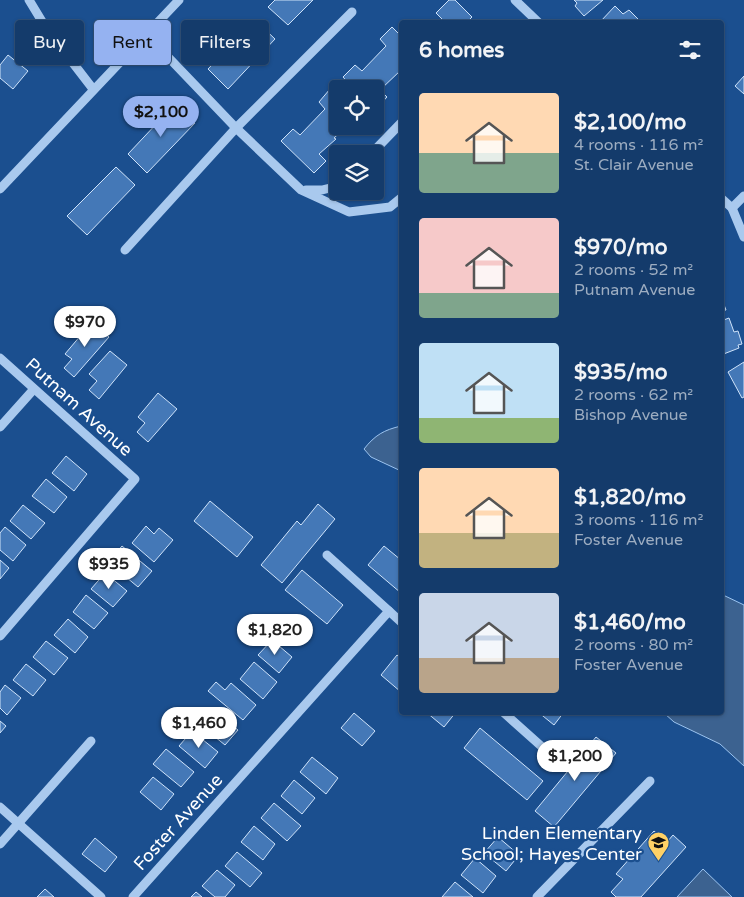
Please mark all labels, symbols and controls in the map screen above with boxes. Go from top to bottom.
chip: Buy [15,20,84,65]
chip: Rent [94,20,171,65]
chip: Filters [181,20,269,65]
icon: filters [676,36,704,64]
text: 6 homes [419,38,504,63]
map controls [329,80,384,200]
button: locate [329,80,384,135]
pin: $2,100 [120,96,202,138]
text: $2,100 [134,102,188,122]
text: $2,100/mo [574,110,686,135]
icon: home [459,113,519,173]
text: 4 rooms · 116 m² [574,135,703,155]
button: layers [329,145,384,200]
text: St. Clair Avenue [574,155,694,175]
text: $970/mo [574,235,668,260]
icon: home [459,238,519,298]
text: 2 rooms · 52 m² [574,260,693,280]
text: Putnam Avenue [574,280,695,300]
pin: $970 [55,306,115,348]
text: $970 [65,312,105,332]
street label: Putnam Avenue [21,353,137,461]
text: $935/mo [574,360,668,385]
icon: home [459,363,519,423]
text: 2 rooms · 62 m² [574,385,693,405]
text: Bishop Avenue [574,405,688,425]
text: $1,820/mo [574,485,686,510]
icon: home [459,488,519,548]
text: 3 rooms · 116 m² [574,510,703,530]
text: Foster Avenue [574,530,683,550]
pin: $935 [79,548,139,590]
text: $935 [89,554,129,574]
text: $1,460/mo [574,610,686,635]
icon: home [459,613,519,673]
pin: $1,820 [234,614,316,656]
text: $1,820 [248,620,302,640]
text: 2 rooms · 80 m² [574,635,693,655]
text: Foster Avenue [574,655,683,675]
pin: $1,460 [158,706,240,749]
text: $1,460 [172,713,226,733]
pin: $1,200 [534,740,616,782]
text: $1,200 [548,746,602,766]
street label: Foster Avenue [129,769,227,875]
place label: Linden Elementary School; Hayes Center [461,822,642,865]
school or university icon: Linden Elementary School; Hayes Center [646,831,670,862]

